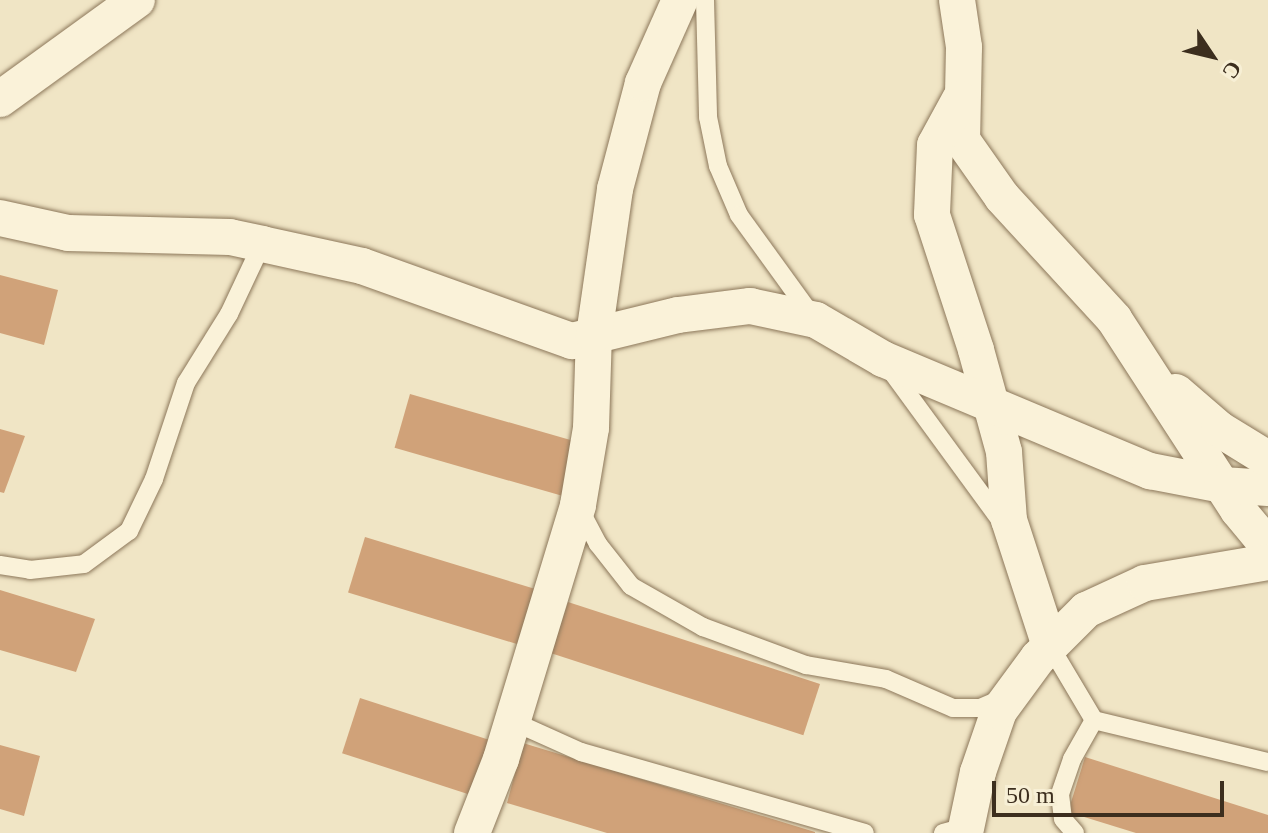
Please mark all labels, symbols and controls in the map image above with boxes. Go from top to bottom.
north arrow [1172,16,1252,96]
text: С [1217,56,1247,84]
scale bar [996,765,1228,815]
text: 50 m [1006,782,1055,808]

